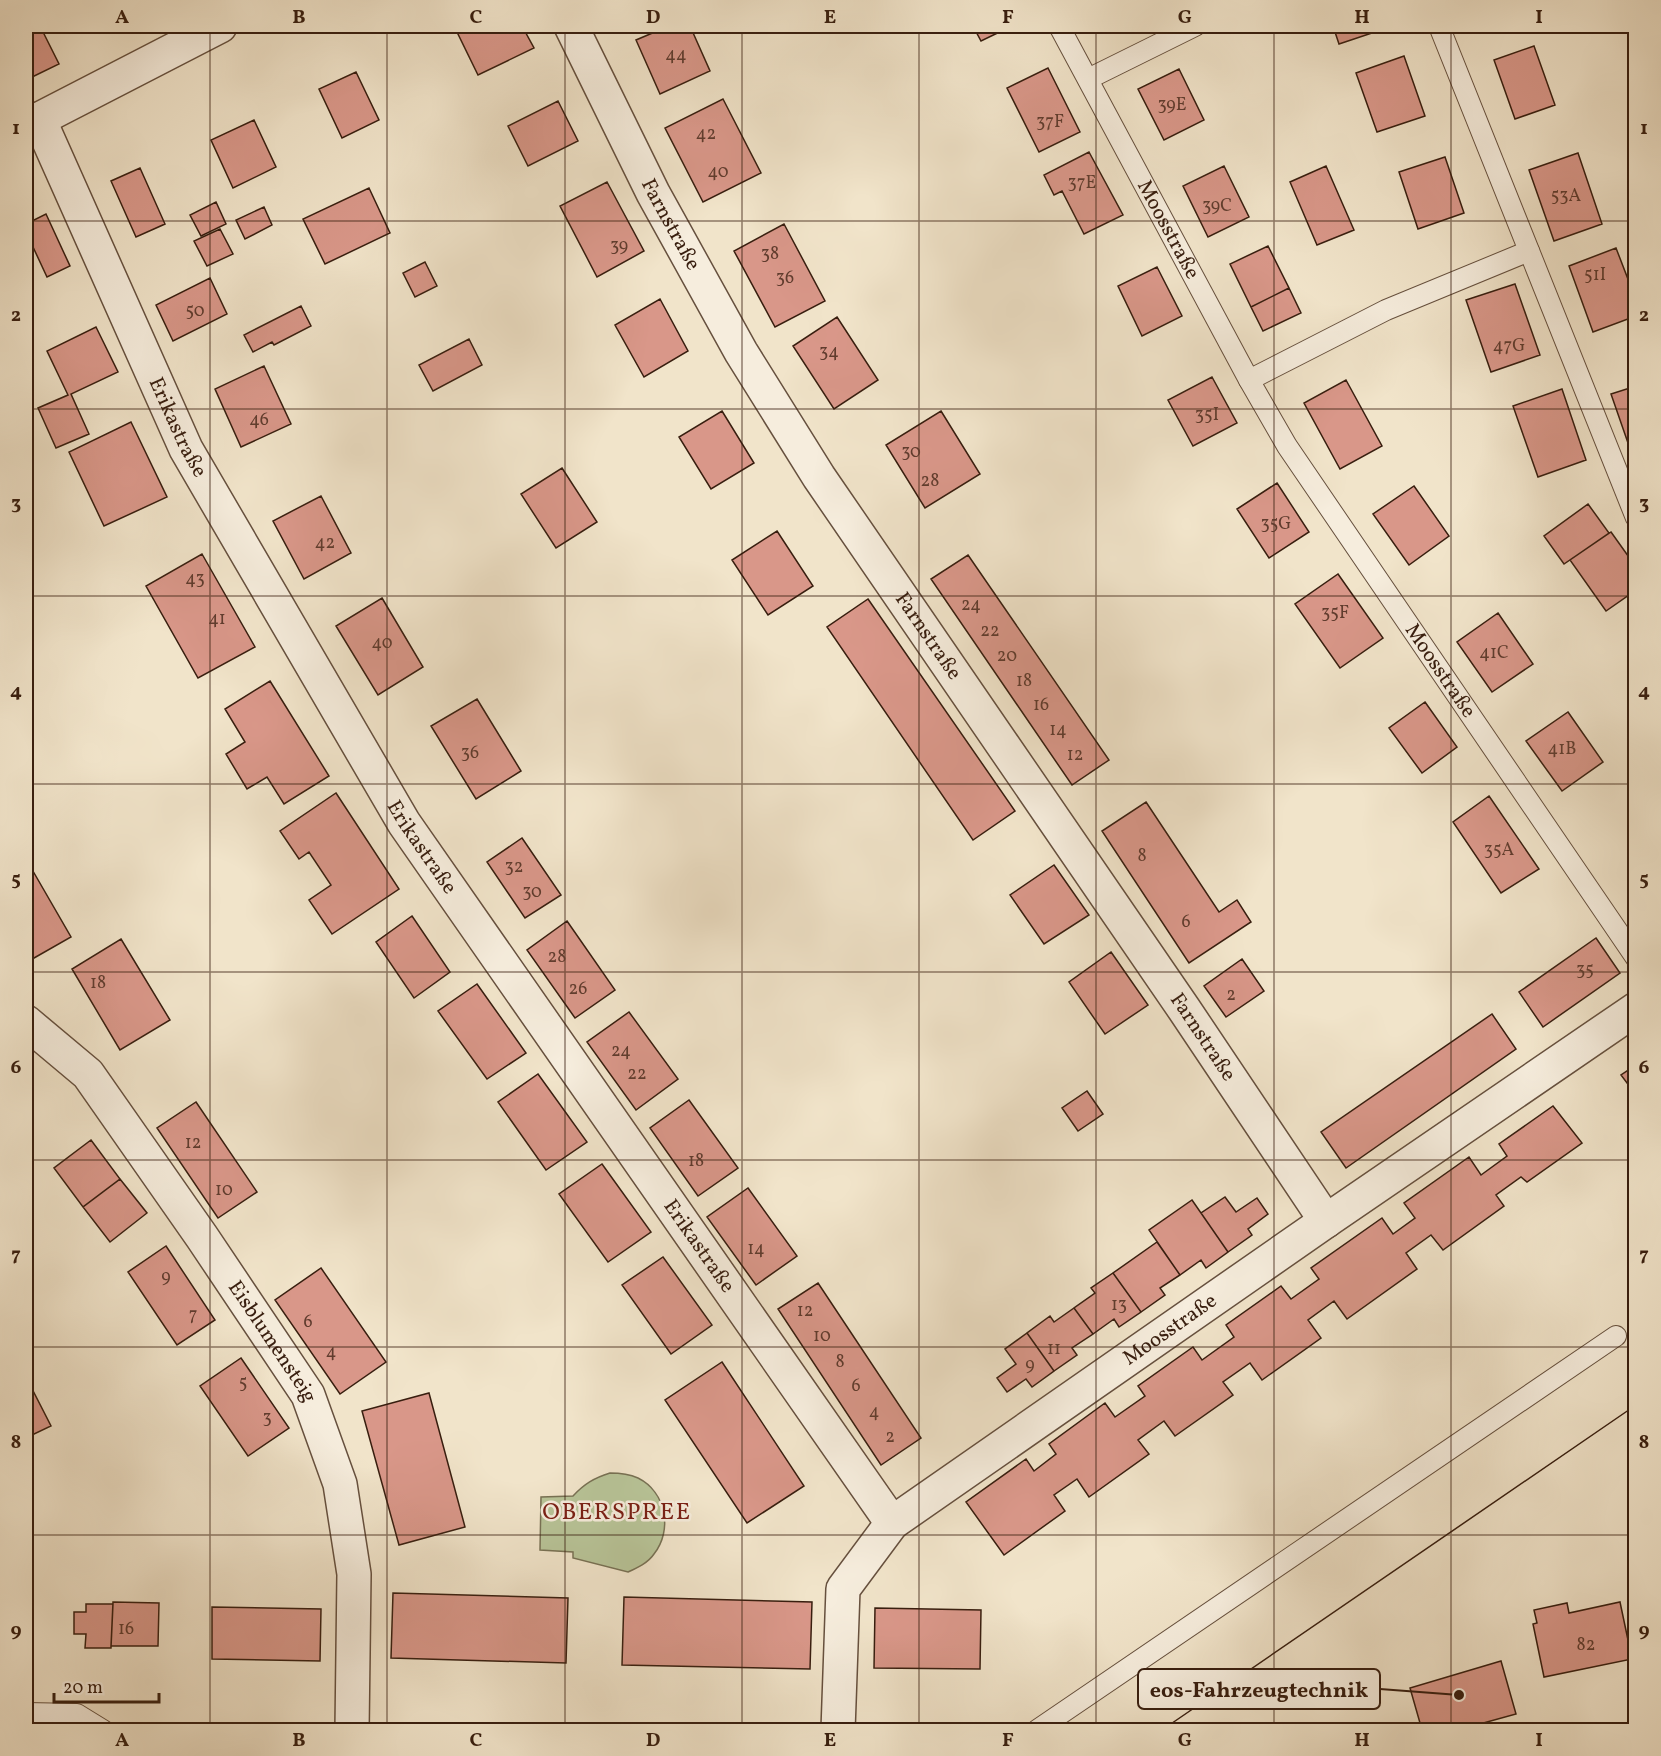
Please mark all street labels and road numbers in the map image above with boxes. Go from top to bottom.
street label: Farnstraße [634,174,708,276]
street label: Moosstraße [1130,175,1207,284]
street label: Erikastraße [141,373,214,483]
street label: Farnstraße [888,586,969,686]
street label: Moosstraße [1398,618,1483,724]
street label: Erikastraße [379,795,464,900]
street label: Farnstraße [1163,987,1243,1087]
street label: Erikastraße [656,1194,742,1299]
street label: Eisblumensteig [221,1275,324,1406]
street label: Moosstraße [1117,1287,1223,1372]

